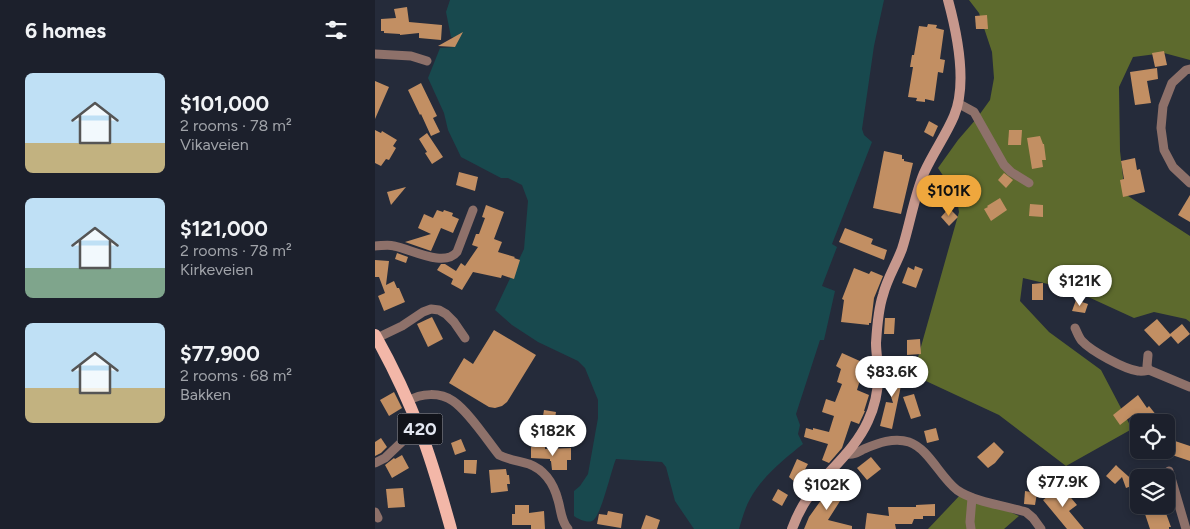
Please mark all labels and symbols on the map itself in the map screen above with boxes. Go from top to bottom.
pin: $101K [914,174,984,217]
pin: $121K [1045,264,1115,307]
pin: $83.6K [851,356,933,398]
road number: 420 [397,414,443,444]
pin: $182K [518,414,588,457]
pin: $77.9K [1022,466,1104,508]
pin: $102K [792,468,862,511]

